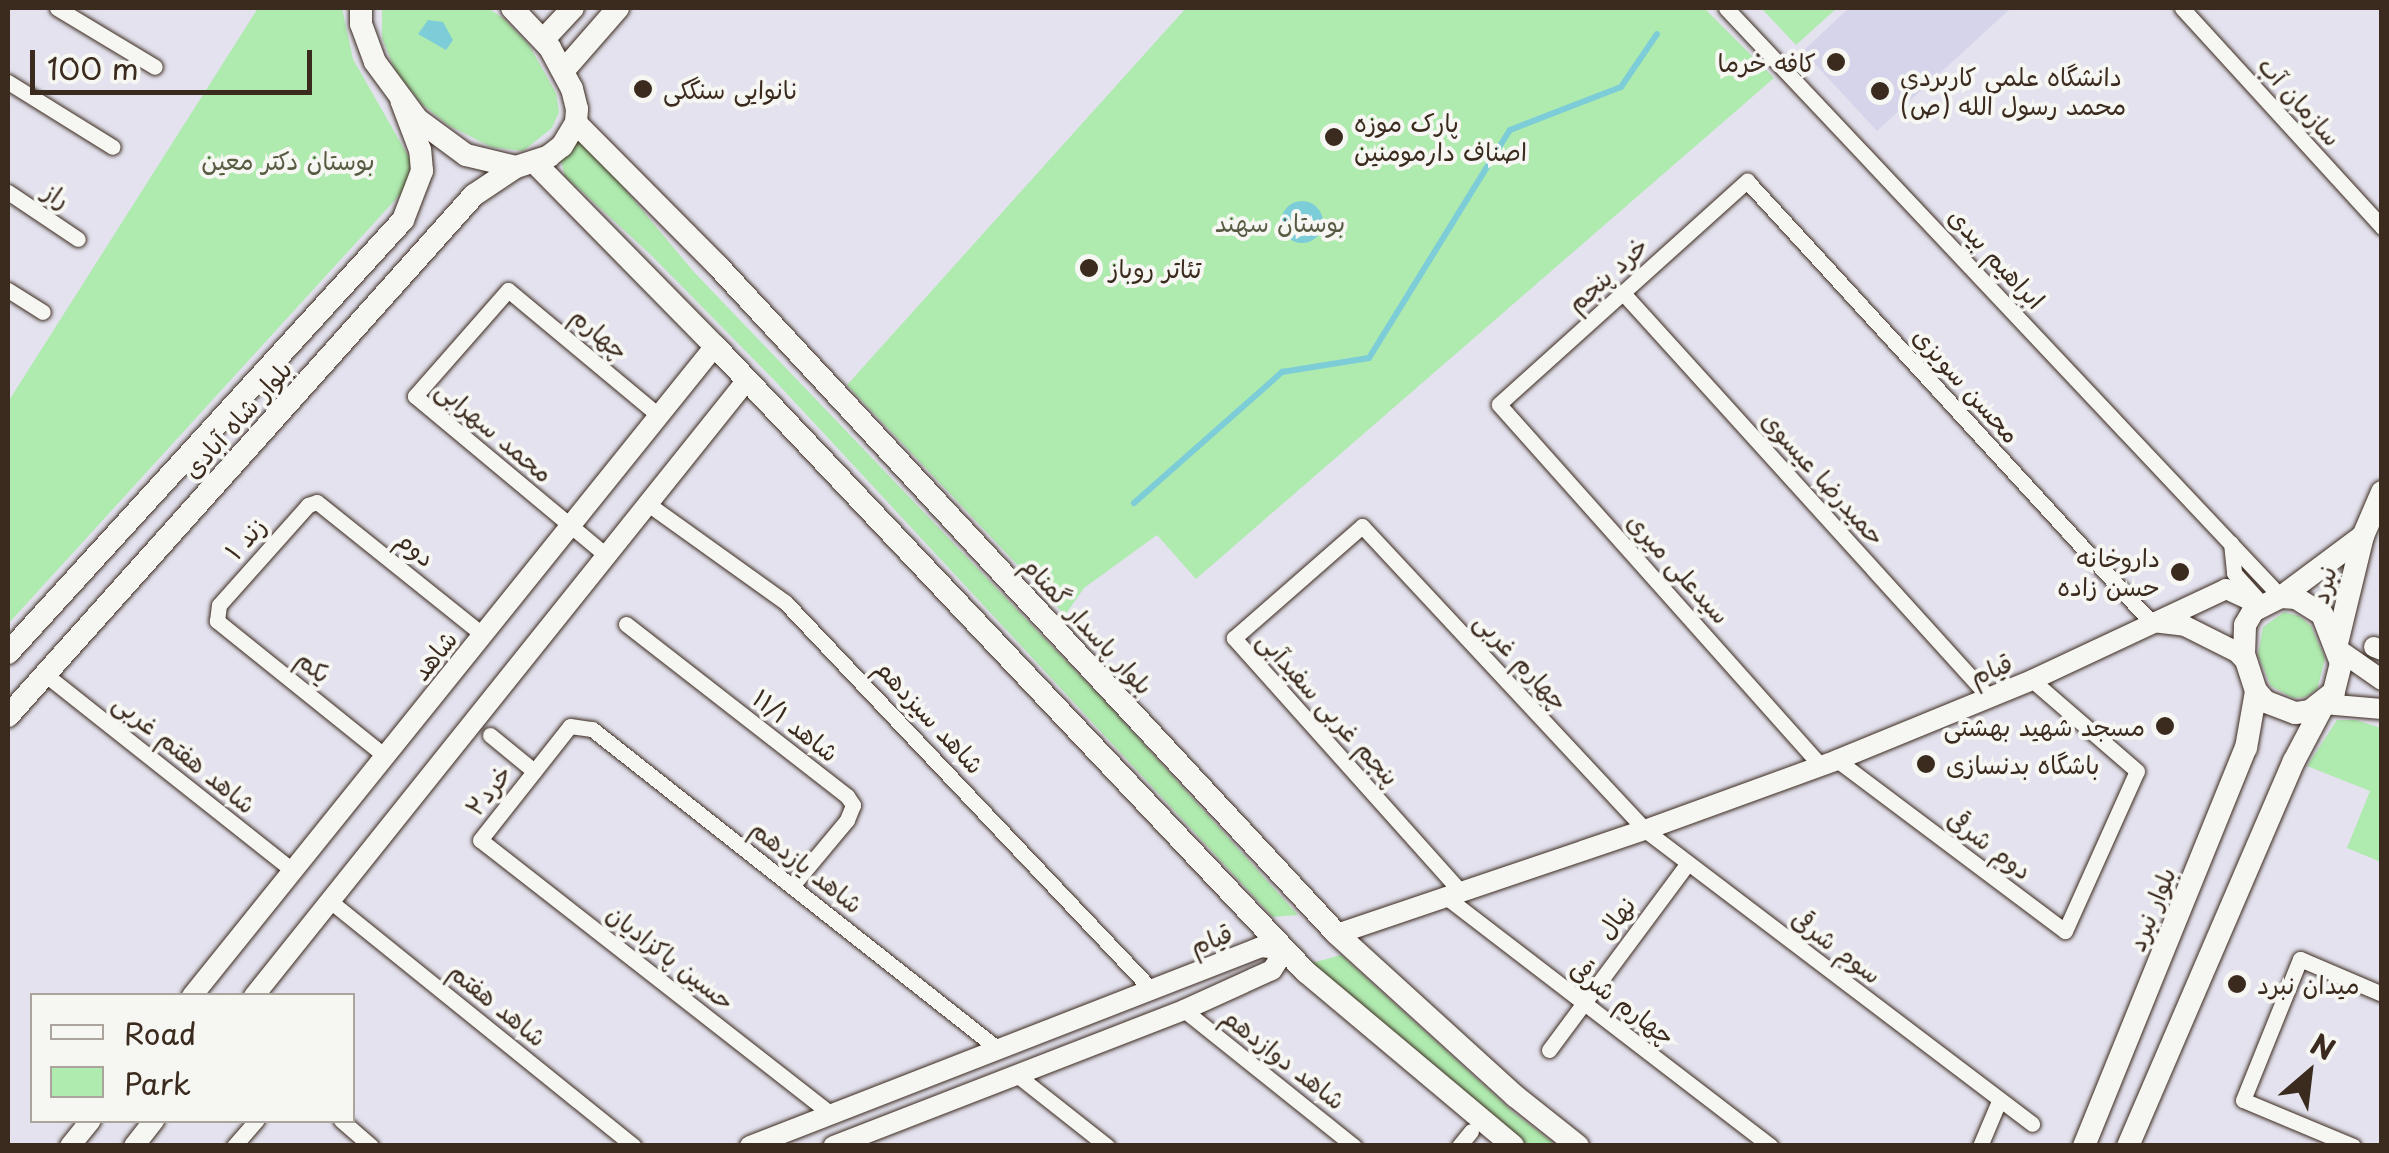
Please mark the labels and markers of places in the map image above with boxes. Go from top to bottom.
place label: کافه خرما [1718,47,1816,77]
marker: کافه خرما [1825,51,1847,73]
place label: دانشگاه علمی کاربردی محمد رسول الله (ص) [1900,62,2126,121]
place label: نانوایی سنگکی [663,74,798,104]
marker: نانوایی سنگکی [632,78,654,100]
marker: دانشگاه علمی کاربردی محمد رسول الله (ص) [1869,80,1891,102]
place label: پارک موزه اصناف دارمومنین [1354,108,1527,167]
marker: پارک موزه اصناف دارمومنین [1323,126,1345,148]
place label: تئاتر روباز [1109,253,1202,283]
marker: تئاتر روباز [1078,257,1100,279]
place label: داروخانه حسن زاده [2057,543,2160,602]
marker: داروخانه حسن زاده [2169,561,2191,583]
place label: مسجد شهید بهشتی [1943,711,2145,741]
marker: مسجد شهید بهشتی [2154,715,2176,737]
place label: باشگاه بدنسازی [1946,749,2100,779]
marker: باشگاه بدنسازی [1915,753,1937,775]
place label: میدان نبرد [2257,969,2359,999]
marker: میدان نبرد [2226,973,2248,995]

